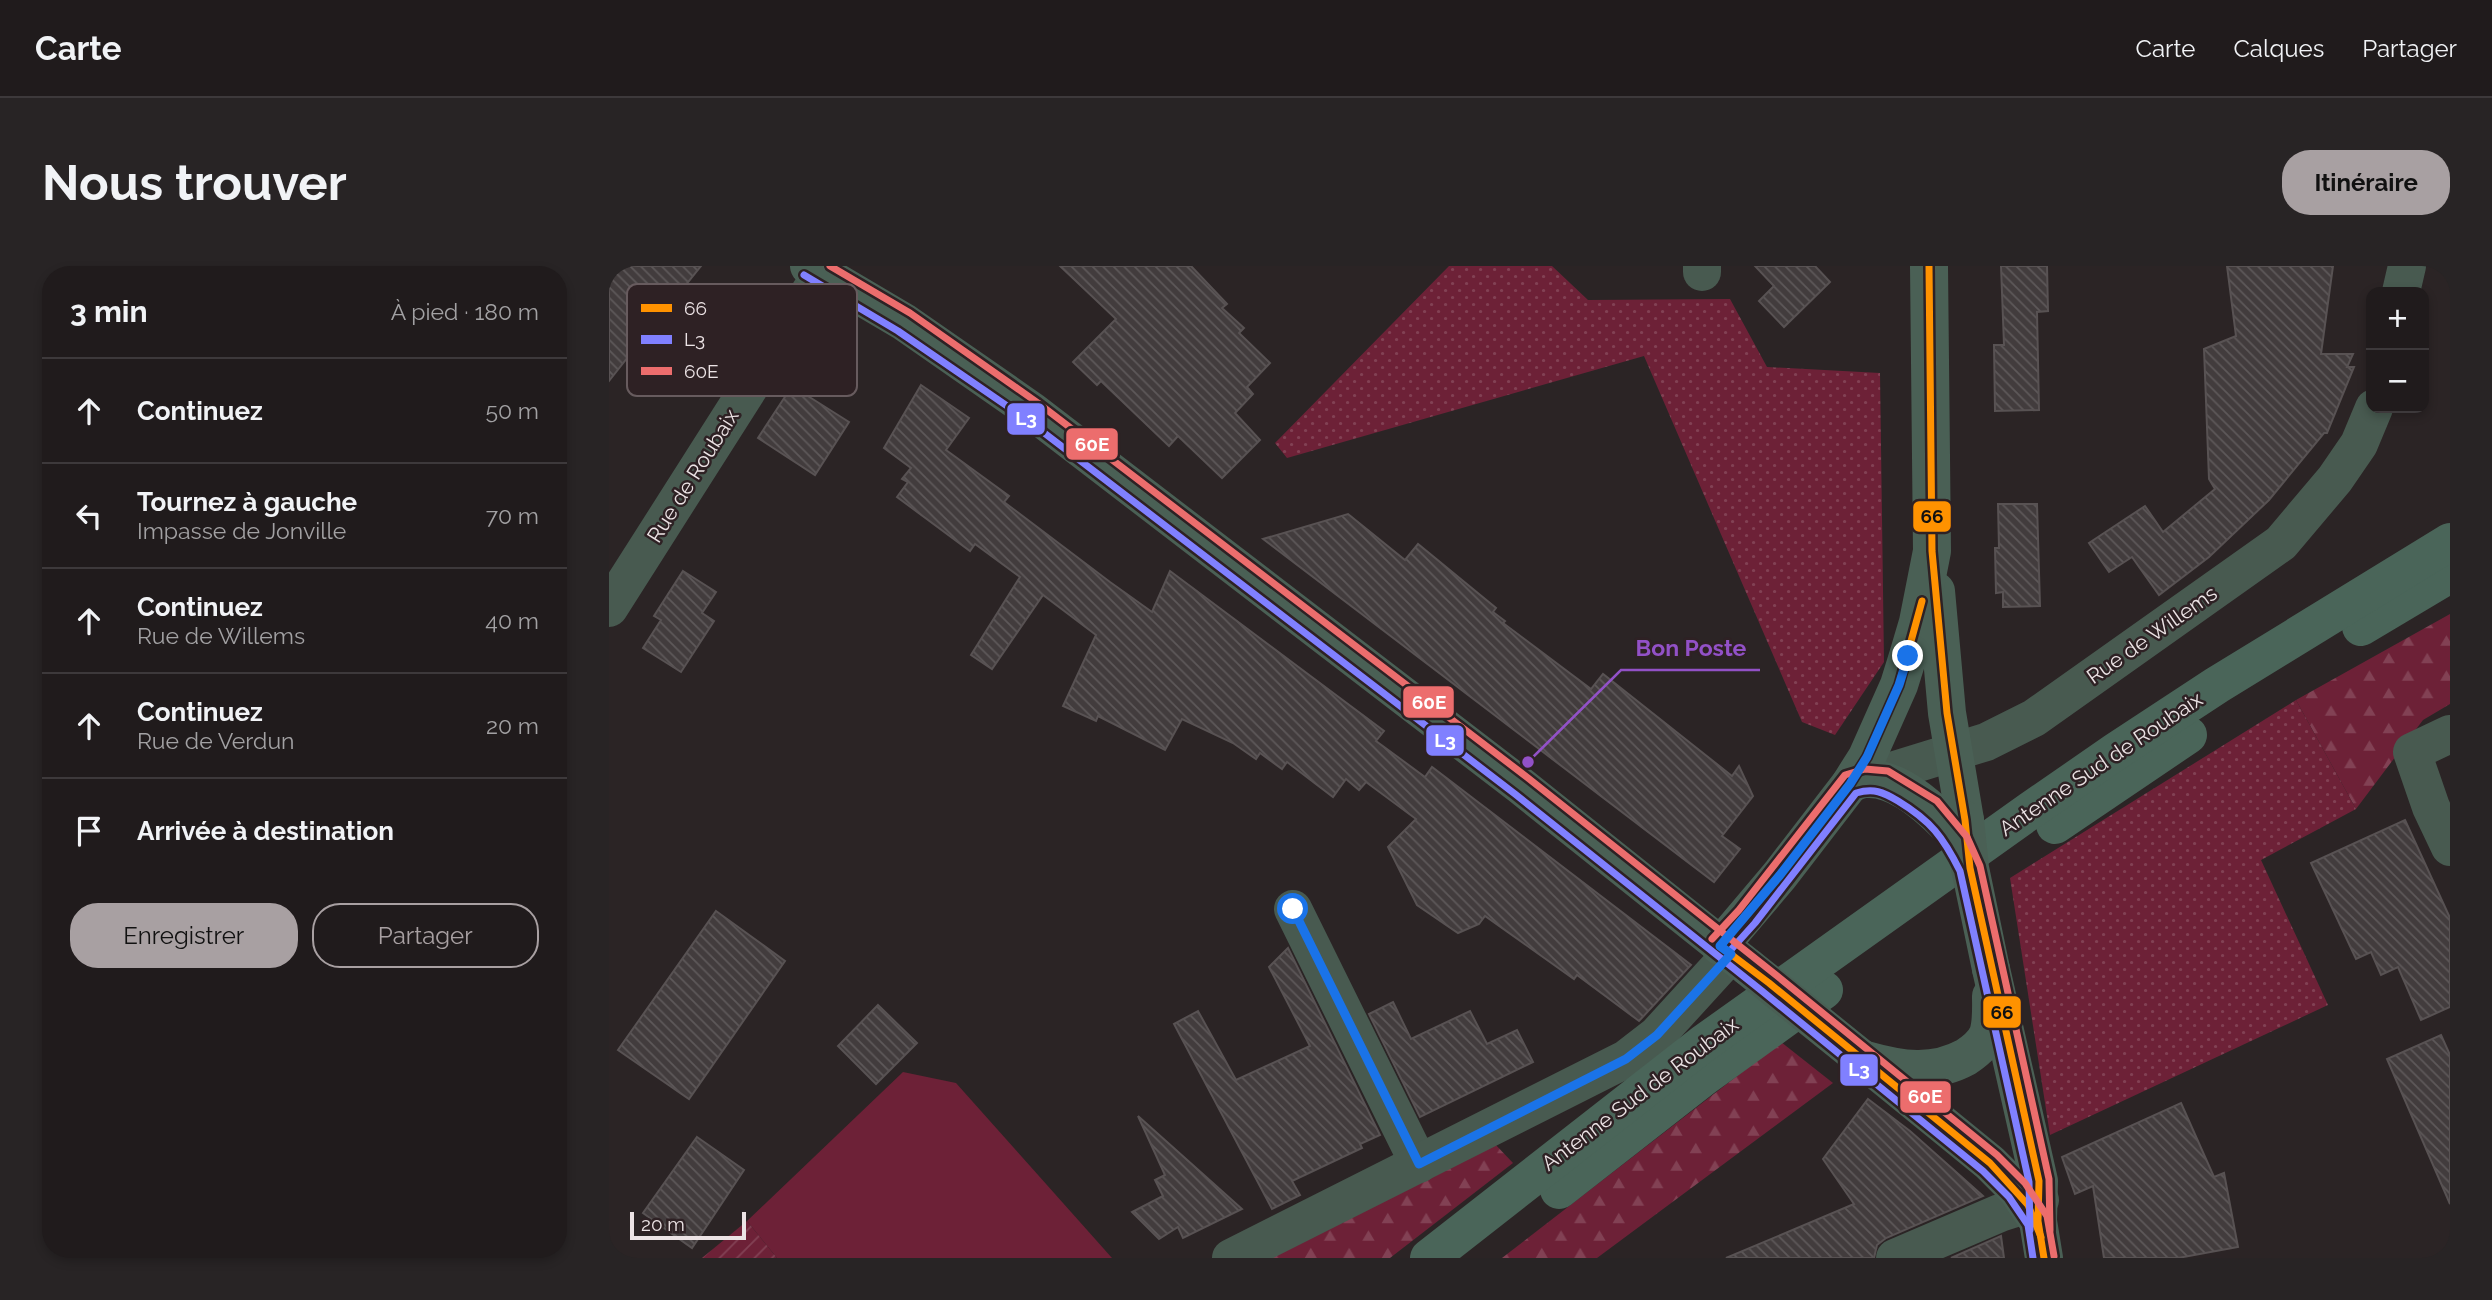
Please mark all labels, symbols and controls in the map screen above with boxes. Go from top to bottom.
text: Carte [35,29,122,68]
text: Carte [2136,34,2195,63]
text: Calques [2233,34,2324,63]
text: Partager [2362,34,2457,63]
button: Itinéraire [2282,150,2450,215]
text: Nous trouver [42,154,347,211]
legend [627,284,857,396]
map controls [2366,287,2429,413]
button: + [2366,287,2429,350]
text: 3 min [70,294,148,329]
text: 66 [684,297,707,319]
text: À pied · 180 m [391,298,539,325]
text: L3 [684,328,705,350]
button: − [2366,350,2429,413]
text: 60E [684,360,719,382]
icon: ahead [70,392,108,430]
text: Continuez [137,396,263,426]
text: 50 m [485,397,539,424]
line badge: L3 [1006,402,1046,436]
street label: Rue de Roubaix [642,404,744,547]
text: L3 [1015,407,1037,429]
line badge: 60E [1065,427,1119,461]
text: 60E [1075,433,1109,455]
text: Tournez à gauche [137,487,357,517]
icon: left [70,497,108,535]
line badge: 66 [1912,500,1952,533]
text: 70 m [486,502,539,529]
text: 66 [1920,505,1944,527]
text: Impasse de Jonville [137,517,346,544]
street label: Rue de Willems [2082,580,2222,689]
text: Continuez [137,592,263,622]
icon: ahead [70,602,108,640]
text: 40 m [485,607,539,634]
text: Rue de Willems [137,622,305,649]
callout: Bon Poste [1621,626,1760,670]
text: Bon Poste [1636,634,1747,661]
route end [1892,640,1923,671]
line badge: 60E [1402,685,1455,719]
street label: Antenne Sud de Roubaix [1994,686,2208,841]
text: 60E [1412,691,1446,713]
text: Continuez [137,697,263,727]
icon: ahead [70,707,108,745]
text: 20 m [486,712,539,739]
line badge: L3 [1425,724,1465,757]
text: Rue de Verdun [137,727,294,754]
text: L3 [1434,729,1456,751]
icon: arrive [70,812,108,850]
text: Arrivée à destination [137,816,394,846]
route start [1277,893,1308,924]
button: Enregistrer [70,903,298,968]
button: Partager [312,903,539,968]
line badge: 66 [1982,995,2022,1029]
text: 66 [1990,1001,2014,1023]
street label: Antenne Sud de Roubaix [1536,1011,1743,1176]
line badge: L3 [1839,1053,1879,1087]
text: L3 [1848,1058,1870,1080]
line badge: 60E [1899,1080,1952,1114]
text: 60E [1908,1085,1942,1107]
scale bar [630,1209,745,1241]
text: 20 m [641,1213,685,1235]

